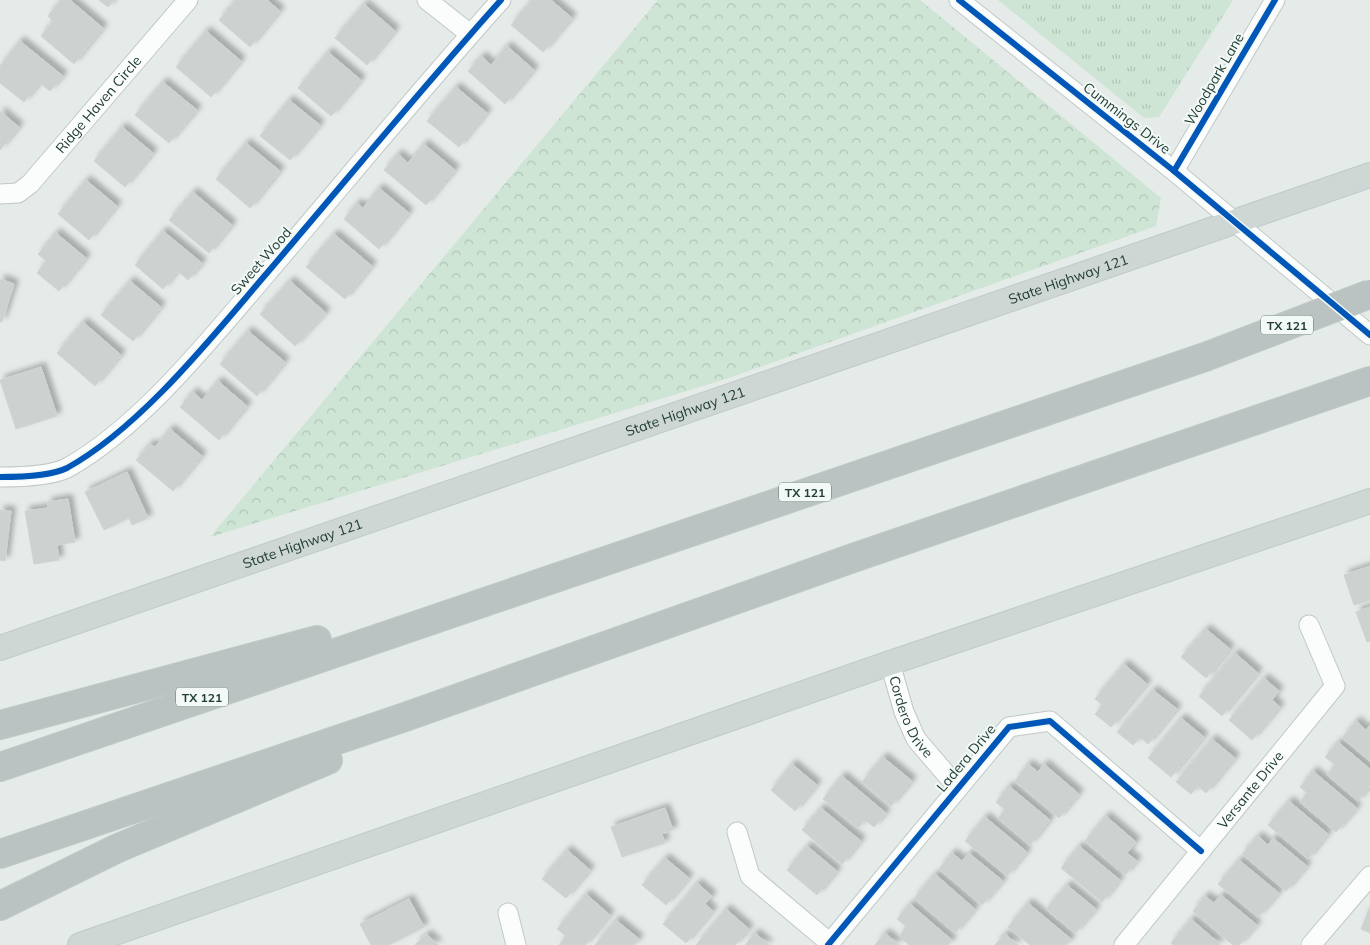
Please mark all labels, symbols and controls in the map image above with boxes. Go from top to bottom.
street label: Woodpark Lane [1180,30,1248,128]
street label: Ridge Haven Circle [52,52,145,157]
street label: Cummings Drive [1080,78,1174,158]
street label: Sweet Wood [227,224,295,298]
street label: State Highway 121 [1006,250,1130,308]
road number: TX 121 [1261,316,1313,334]
street label: State Highway 121 [623,382,748,440]
road number: TX 121 [779,482,831,502]
street label: State Highway 121 [240,515,365,573]
street label: Cordero Drive [885,674,937,761]
road number: TX 121 [176,688,228,706]
street label: Ladera Drive [932,720,1000,796]
street label: Versante Drive [1213,747,1287,833]

